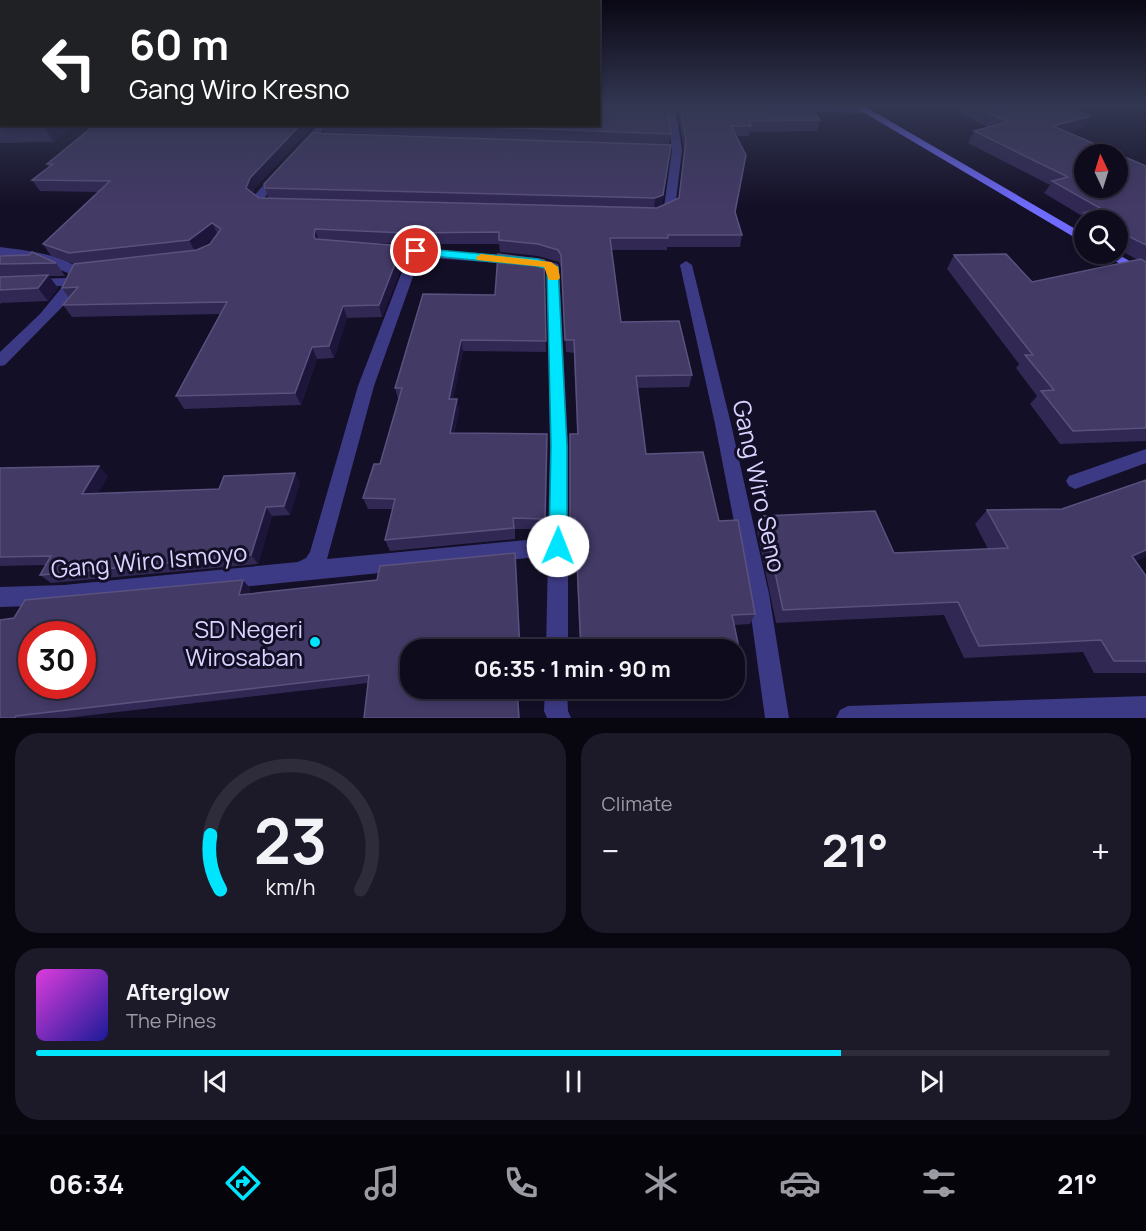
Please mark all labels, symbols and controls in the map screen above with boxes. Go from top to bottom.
text: 60 m [129,15,229,73]
icon: left [30,24,108,102]
text: Gang Wiro Kresno [129,70,350,107]
north arrow [1074,144,1128,198]
map controls [1074,144,1128,264]
button: search [1074,210,1128,264]
pin [390,225,441,276]
icon: arrive [399,234,432,267]
street label: Gang Wiro Seno [726,397,794,575]
position arrow [526,514,590,578]
street label: Gang Wiro Ismoyo [49,535,249,585]
place label: SD Negeri Wirosaban [185,612,303,673]
speed limit sign: 30 [18,621,96,699]
marker: SD Negeri Wirosaban [308,635,322,649]
text: 06:35 · 1 min · 90 m [474,654,671,684]
text: Climate [602,790,673,817]
text: 23 [254,797,327,883]
text: 21° [822,819,889,881]
text: − [602,828,619,873]
text: + [1091,828,1110,873]
text: km/h [265,872,315,901]
text: Afterglow [126,977,230,1007]
text: The Pines [126,1007,216,1034]
icon: previous [199,1065,232,1098]
icon: pause [557,1065,590,1098]
icon: next [915,1065,948,1098]
icon: directions [222,1162,264,1204]
icon: music [361,1162,403,1204]
icon: phone [500,1162,542,1204]
icon: climate [640,1162,682,1204]
icon: car [779,1162,821,1204]
icon: filters [918,1162,960,1204]
text: 06:34 [49,1165,125,1202]
text: 21° [1057,1165,1097,1202]

